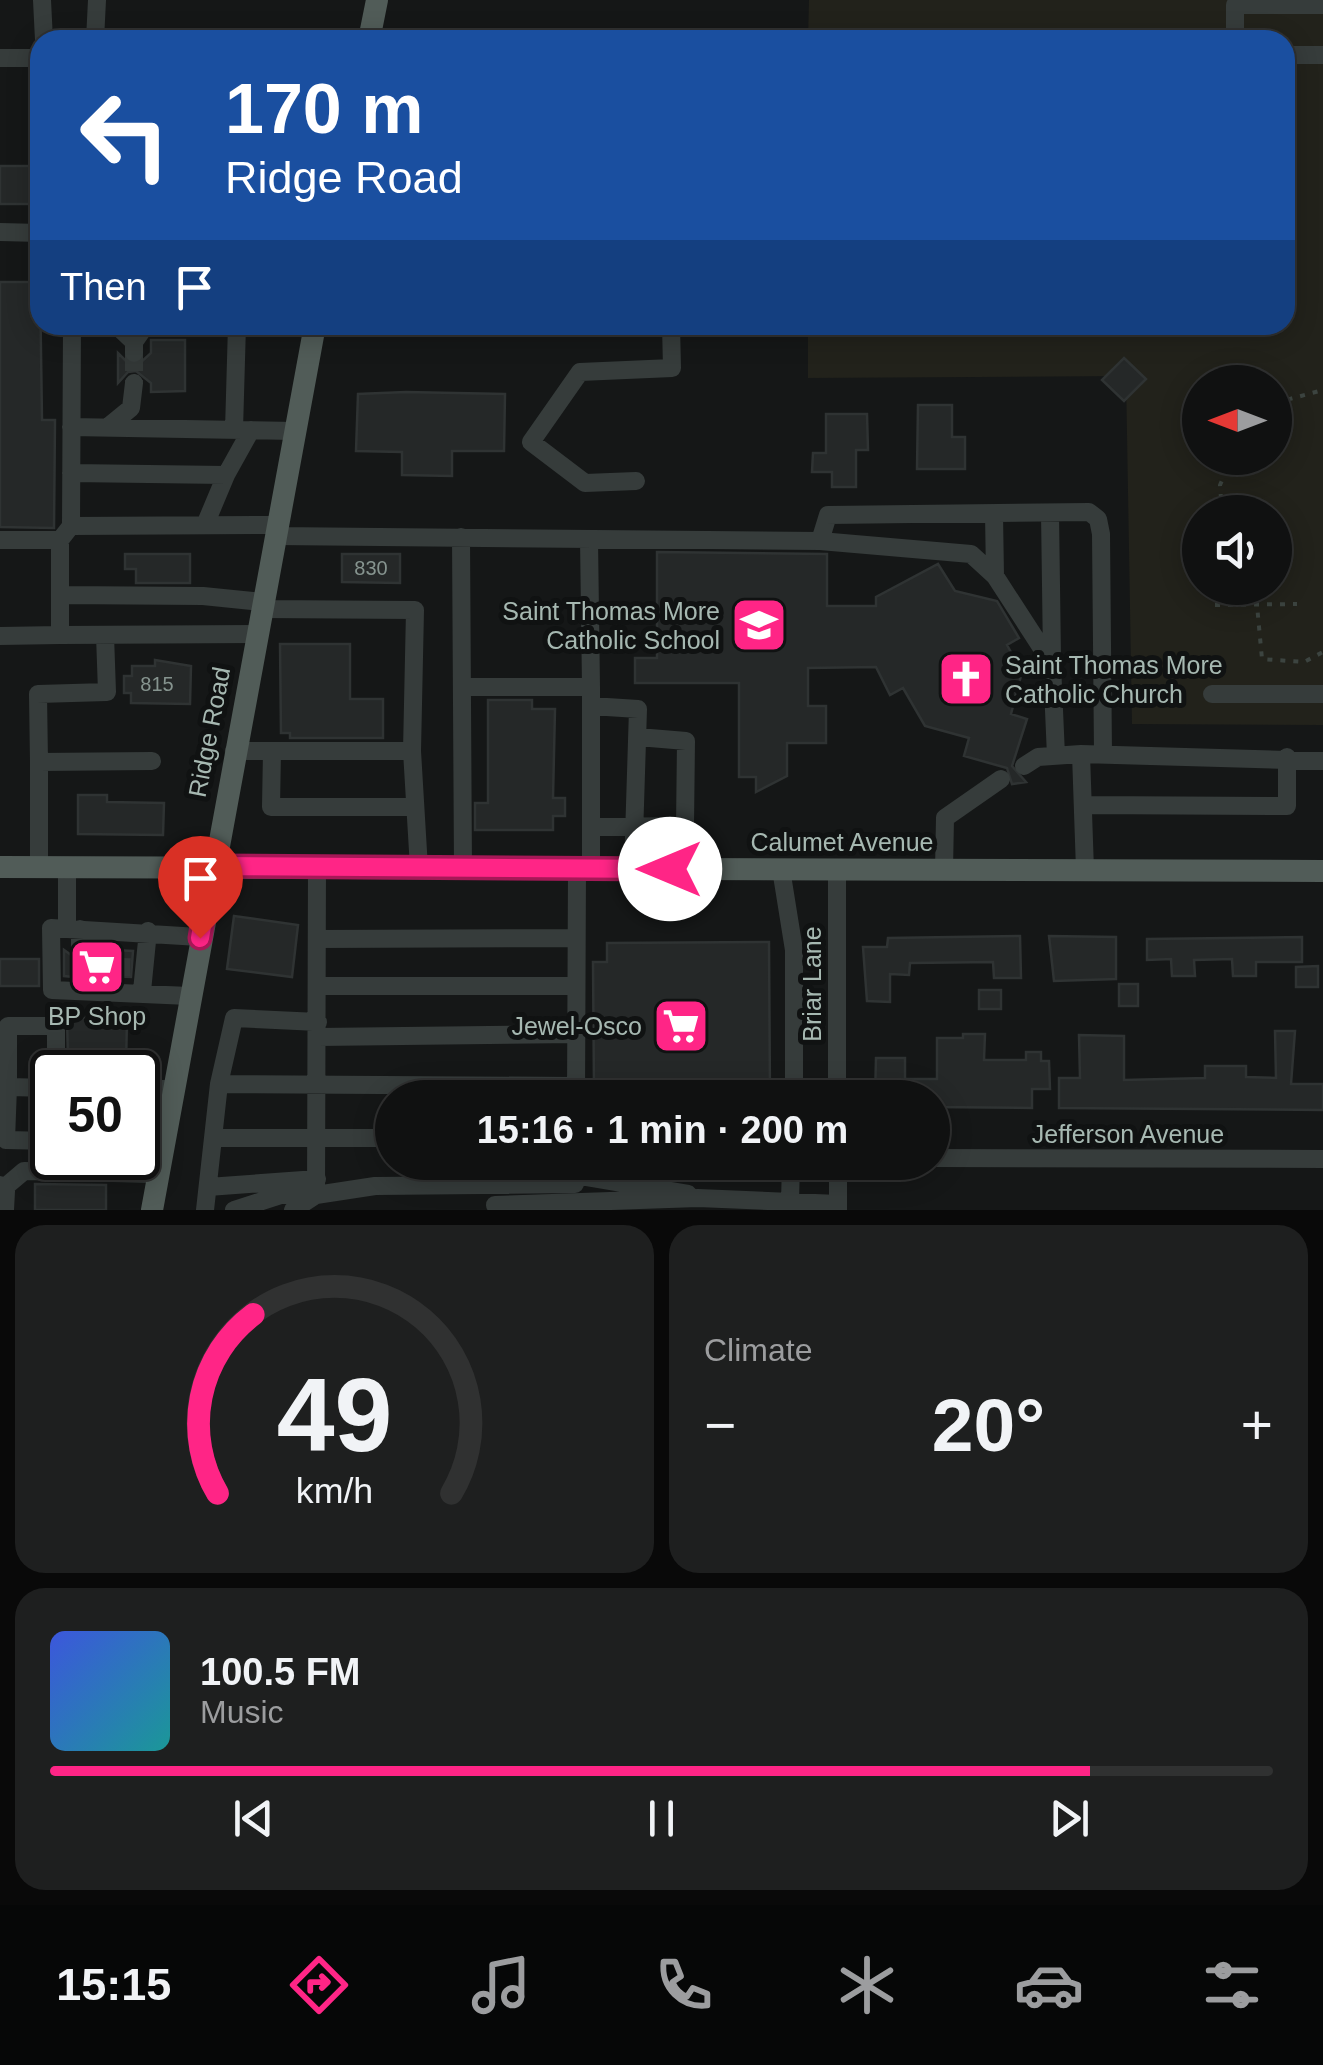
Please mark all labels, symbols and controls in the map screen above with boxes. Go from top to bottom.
icon: left [60,70,190,200]
text: 170 m [225,70,423,148]
text: Ridge Road [225,152,463,203]
icon: arrive [167,260,222,315]
text: Then [60,266,147,308]
north arrow [1182,365,1292,475]
map controls [1182,365,1292,605]
button: sound [1182,495,1292,605]
house number: 830 [354,557,388,579]
school or university icon: Saint Thomas More Catholic School [729,595,789,655]
place label: Saint Thomas More Catholic School [502,597,720,654]
church icon: Saint Thomas More Catholic Church [936,649,996,709]
place label: Saint Thomas More Catholic Church [1005,651,1223,708]
street label: Ridge Road [183,665,235,799]
house number: 815 [140,673,174,695]
position arrow [618,817,722,921]
street label: Calumet Avenue [751,828,934,856]
pin [158,836,243,939]
icon: arrive [173,851,228,906]
street label: Briar Lane [798,926,826,1042]
supermarket icon: BP Shop [67,937,127,997]
supermarket icon: Jewel-Osco [651,996,711,1056]
place label: BP Shop [48,1002,146,1030]
place label: Jewel-Osco [511,1012,642,1040]
speed limit sign: 50 [30,1050,160,1180]
text: 15:16 · 1 min · 200 m [477,1109,848,1151]
street label: Jefferson Avenue [1032,1120,1224,1148]
text: Climate [704,1332,812,1368]
text: 49 [277,1357,392,1473]
text: 20° [932,1383,1045,1467]
text: − [704,1394,736,1456]
text: + [1241,1394,1273,1456]
text: km/h [296,1471,373,1511]
text: 100.5 FM [200,1651,361,1693]
text: Music [200,1694,284,1730]
icon: previous [226,1791,281,1846]
icon: pause [634,1791,689,1846]
icon: next [1042,1791,1097,1846]
icon: directions [284,1950,354,2020]
icon: music [466,1950,536,2020]
icon: phone [649,1950,719,2020]
icon: climate [832,1950,902,2020]
icon: car [1014,1950,1084,2020]
icon: filters [1197,1950,1267,2020]
text: 15:15 [56,1959,171,2010]

